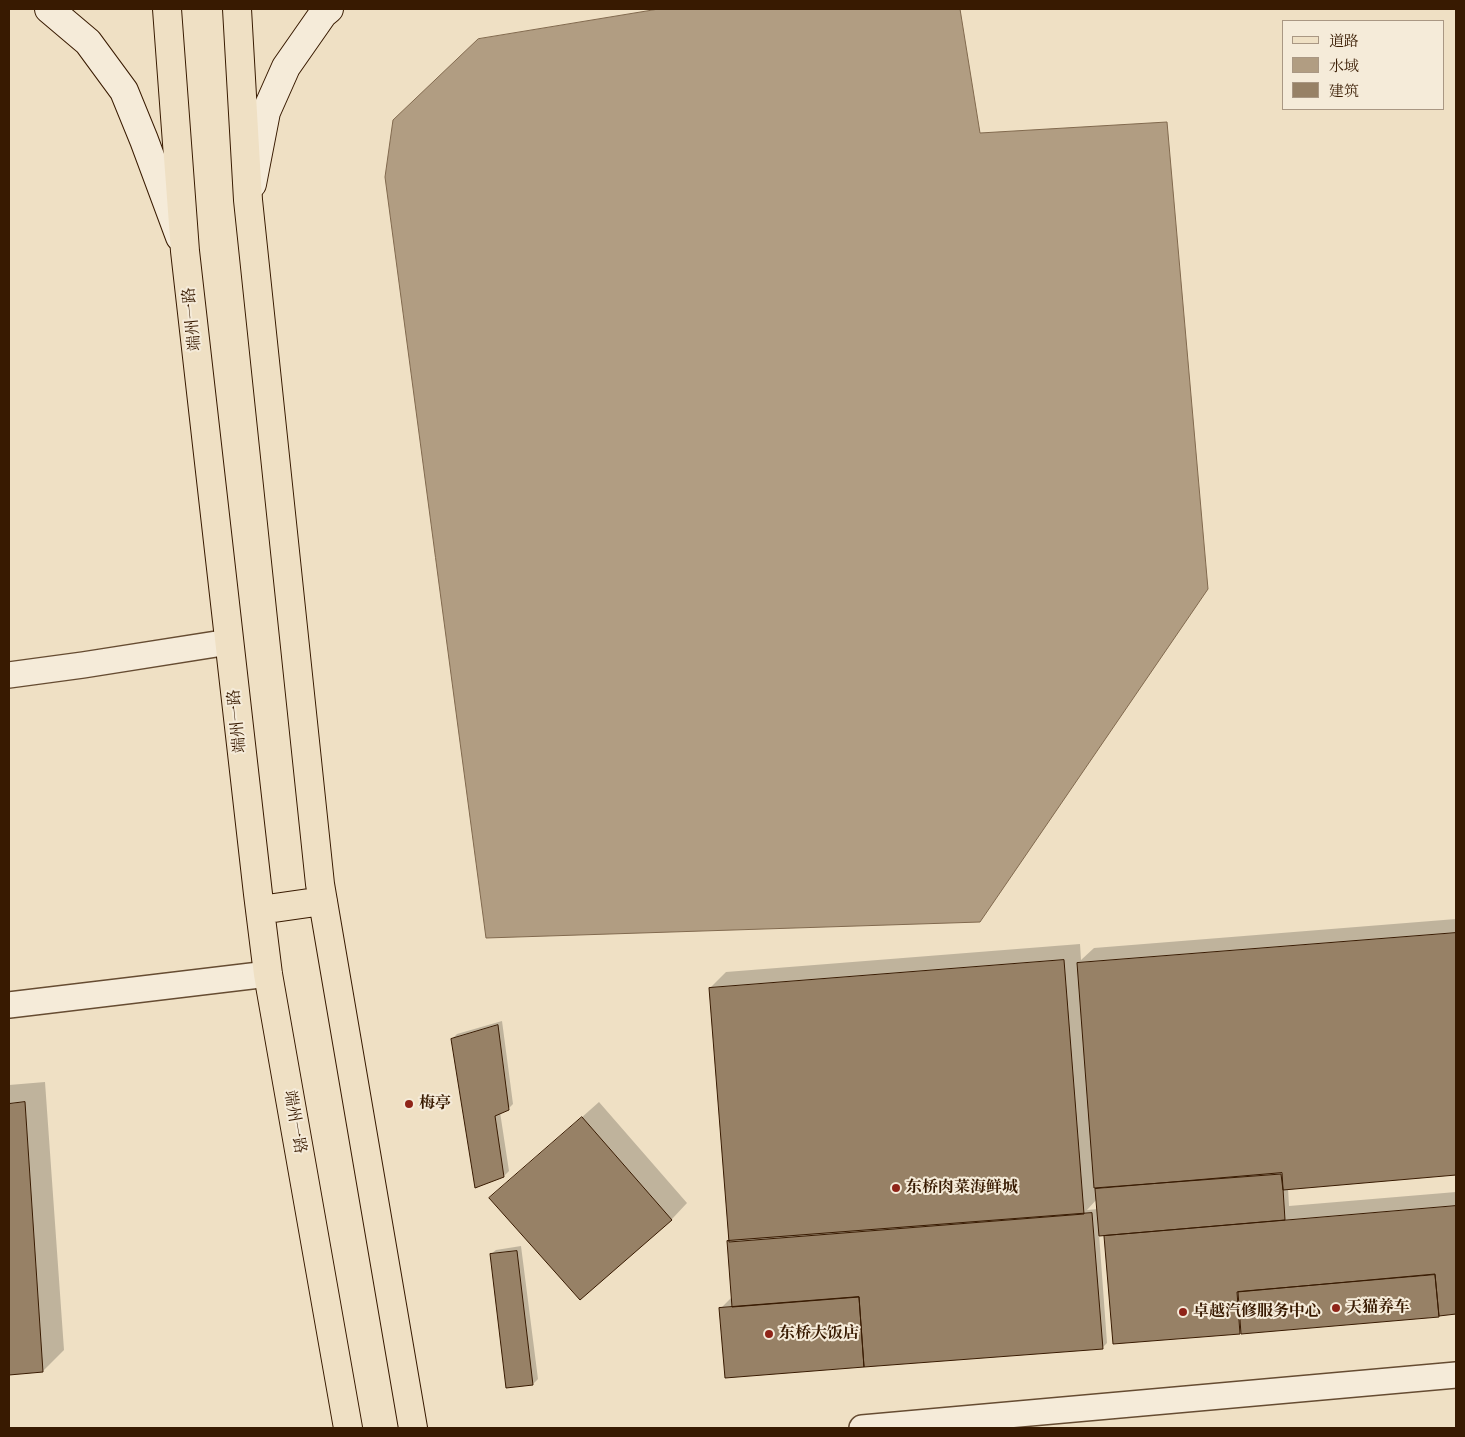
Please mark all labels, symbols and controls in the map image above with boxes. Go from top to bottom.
legend [1282,20,1445,110]
text: 道路 [1329,31,1359,51]
text: 水域 [1329,56,1359,76]
text: 建筑 [1329,81,1359,101]
street label: 端州一路 [180,286,206,352]
street label: 端州一路 [225,688,251,754]
street label: 端州一路 [279,1089,309,1155]
place label: 梅亭 [419,1094,451,1114]
marker: 梅亭 [403,1098,415,1110]
place label: 东桥肉菜海鲜城 [906,1178,1018,1198]
marker: 东桥肉菜海鲜城 [890,1182,902,1194]
place label: 天猫养车 [1346,1298,1410,1318]
place label: 卓越汽修服务中心 [1193,1302,1321,1322]
marker: 天猫养车 [1330,1302,1342,1314]
marker: 卓越汽修服务中心 [1177,1306,1189,1318]
place label: 东桥大饭店 [779,1324,859,1344]
marker: 东桥大饭店 [763,1328,775,1340]

